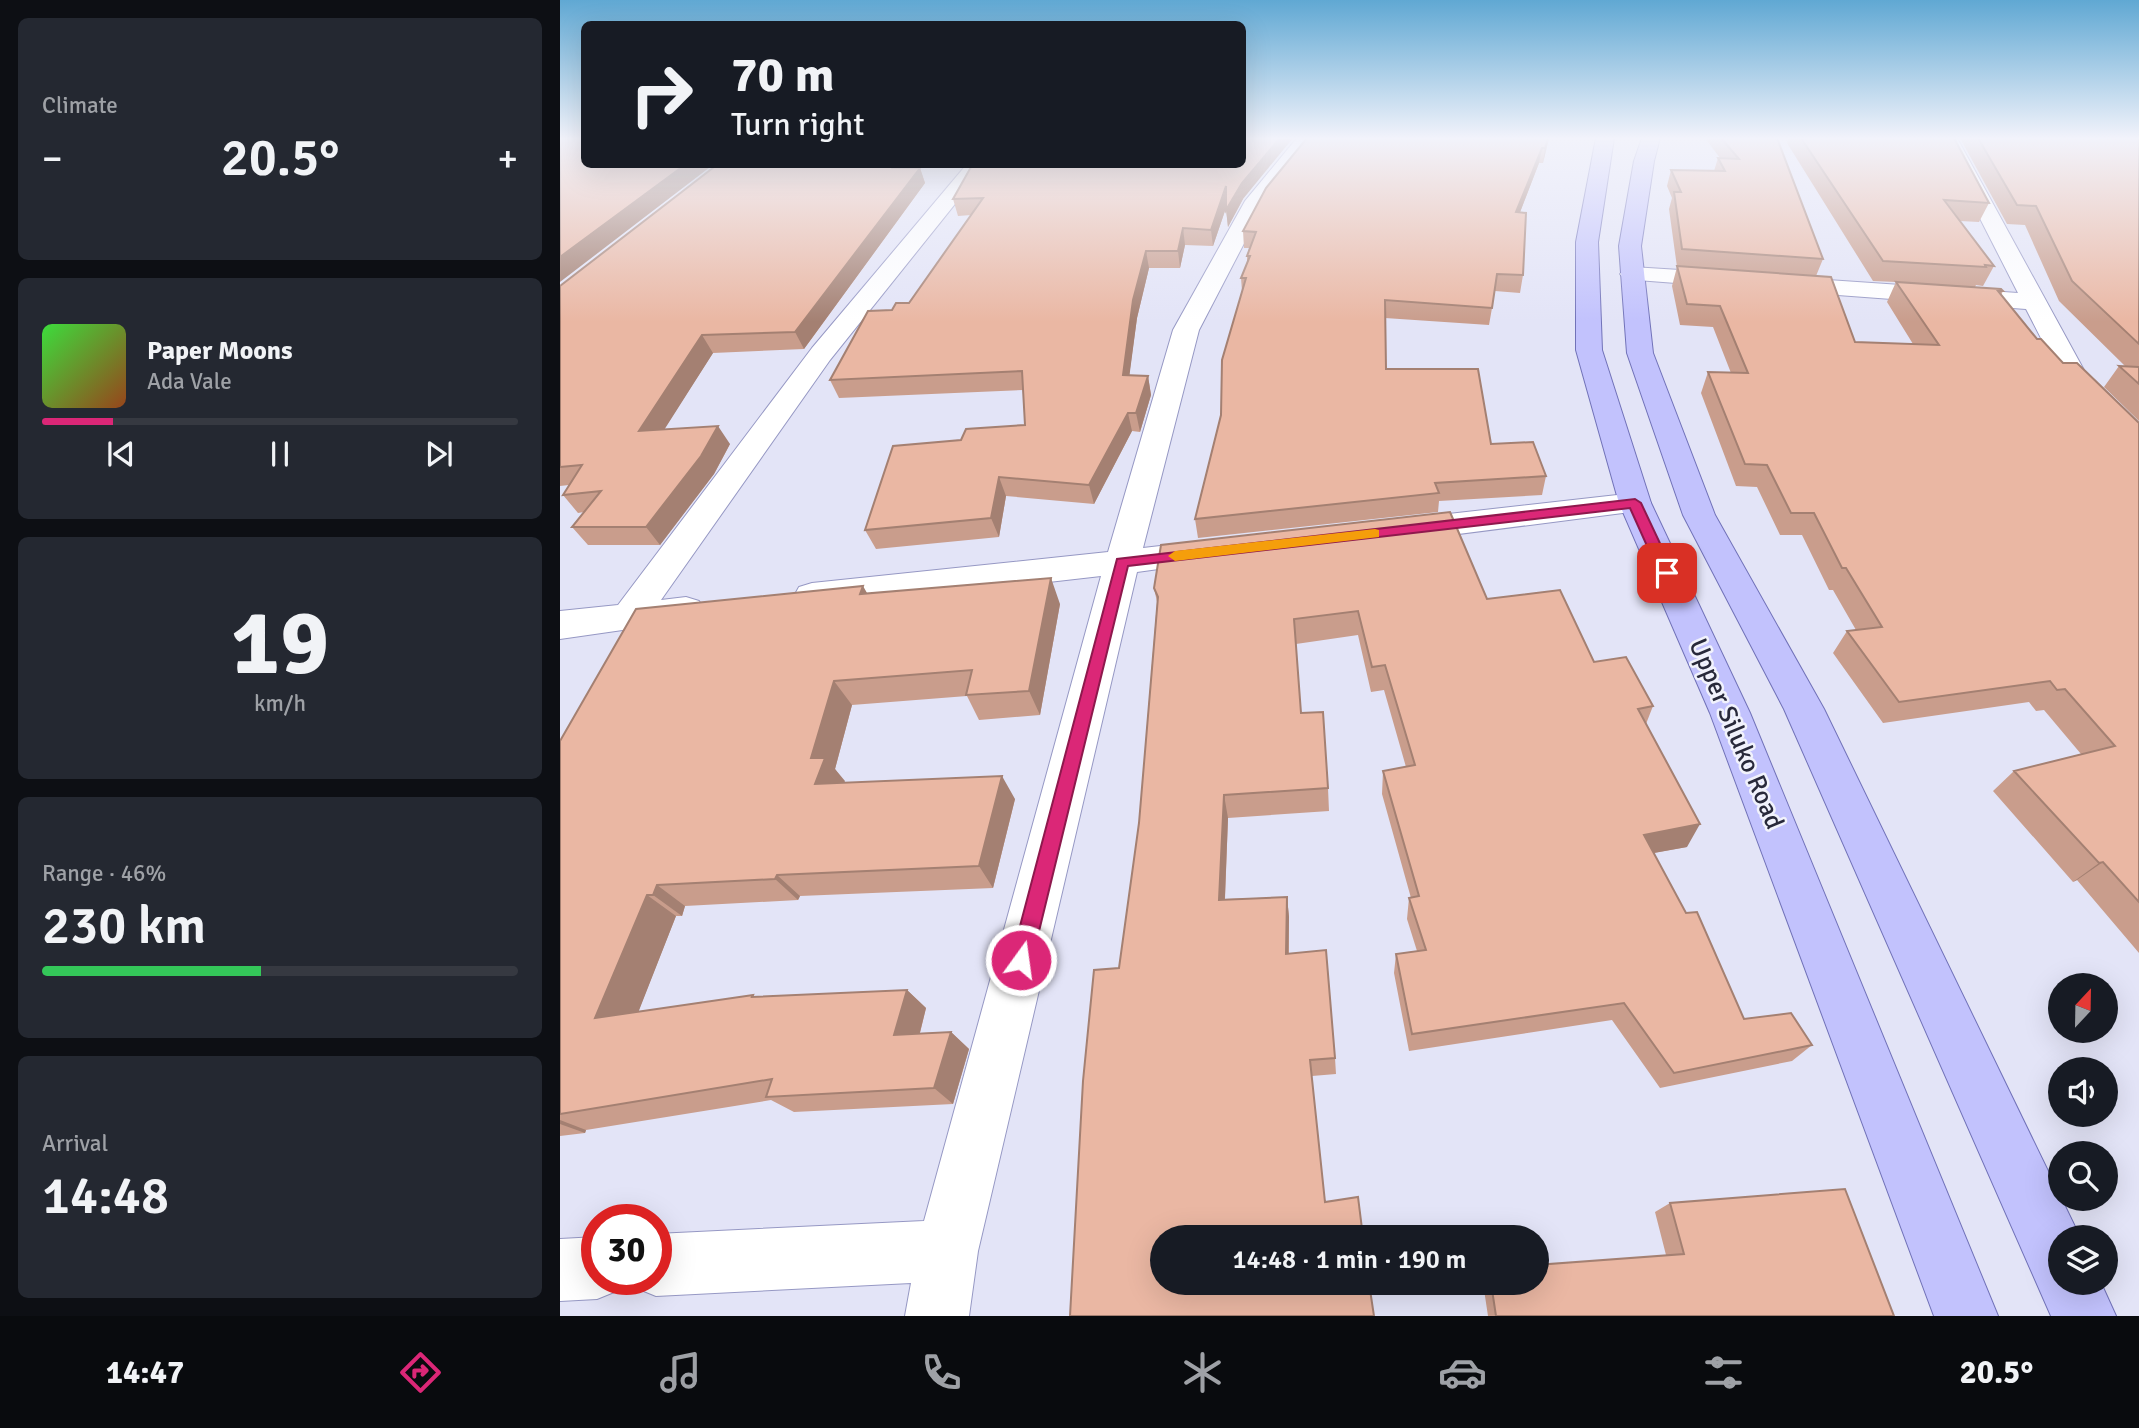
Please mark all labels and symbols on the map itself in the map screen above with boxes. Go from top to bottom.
pin [1637,543,1697,603]
street label: Upper Siluko Road [1681,634,1791,834]
position arrow [984,923,1058,997]
north arrow [2048,973,2118,1043]
speed limit sign: 30 [581,1204,672,1295]

